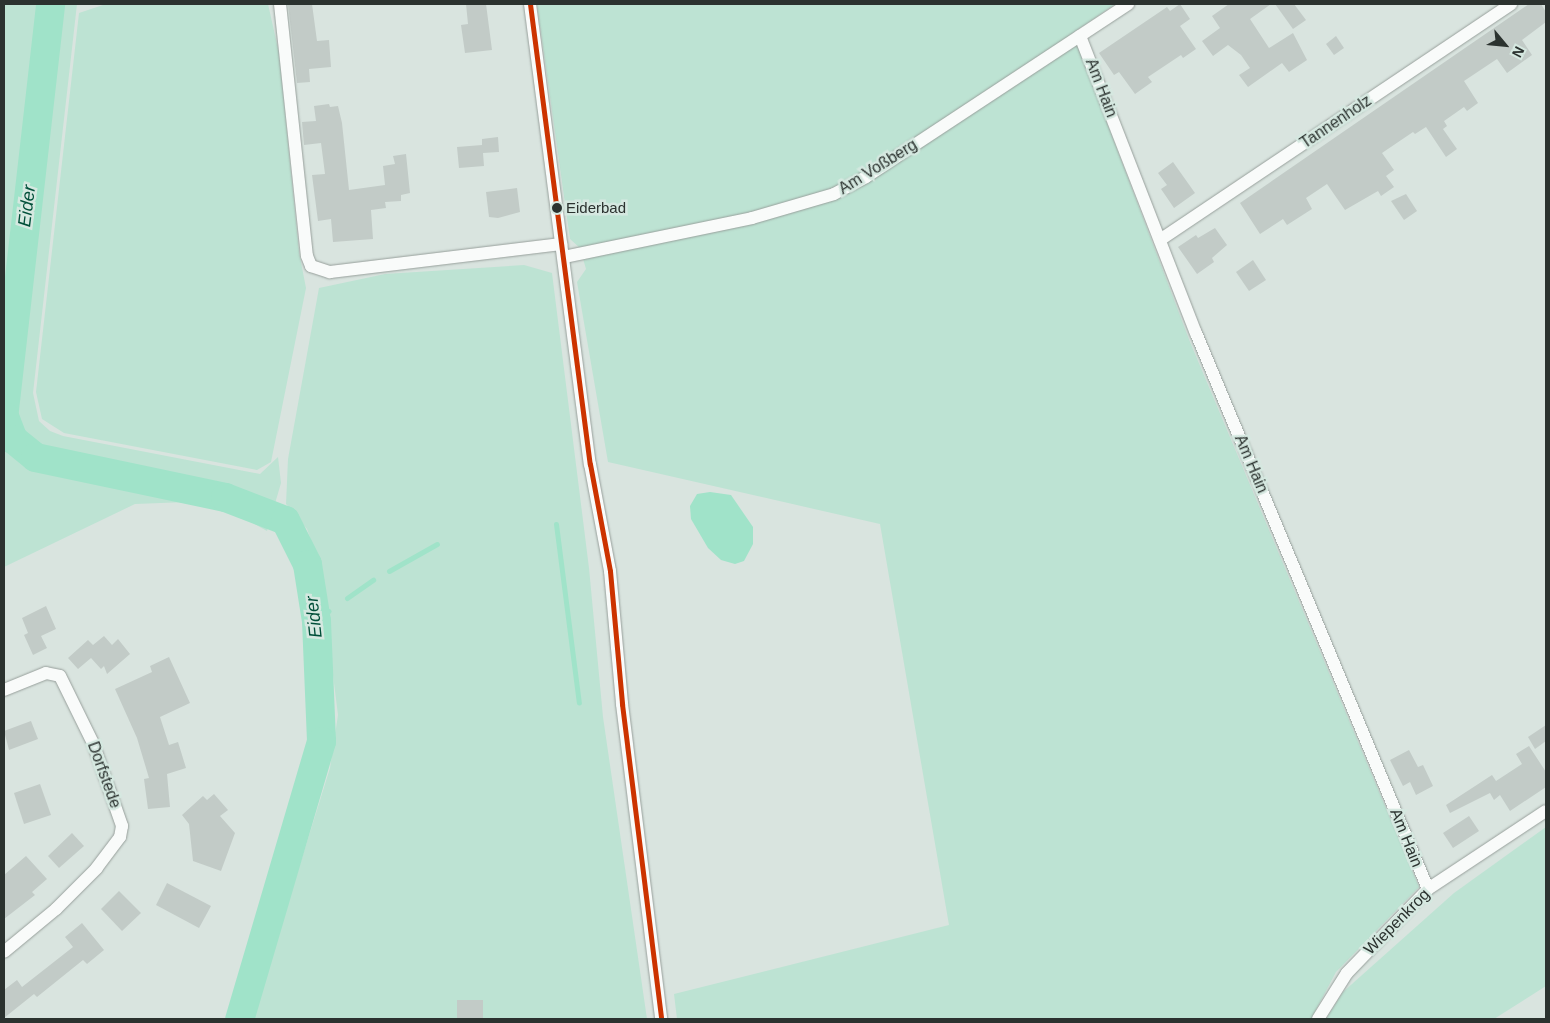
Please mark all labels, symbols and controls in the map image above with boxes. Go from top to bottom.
north arrow [1480,20,1530,70]
text: N [1509,44,1528,60]
street label: Am Hain [1081,56,1121,120]
street label: Tannenholz [1297,91,1375,153]
street label: Am Voßberg [835,135,921,199]
water label: Eider [14,184,40,228]
place label: Eiderbad [566,199,626,217]
marker: Eiderbad [552,203,562,213]
street label: Am Hain [1230,432,1272,496]
water label: Eider [301,595,327,639]
street label: Dorfstede [83,739,125,811]
street label: Am Hain [1386,806,1426,870]
street label: Wiepenkrog [1360,885,1434,959]

